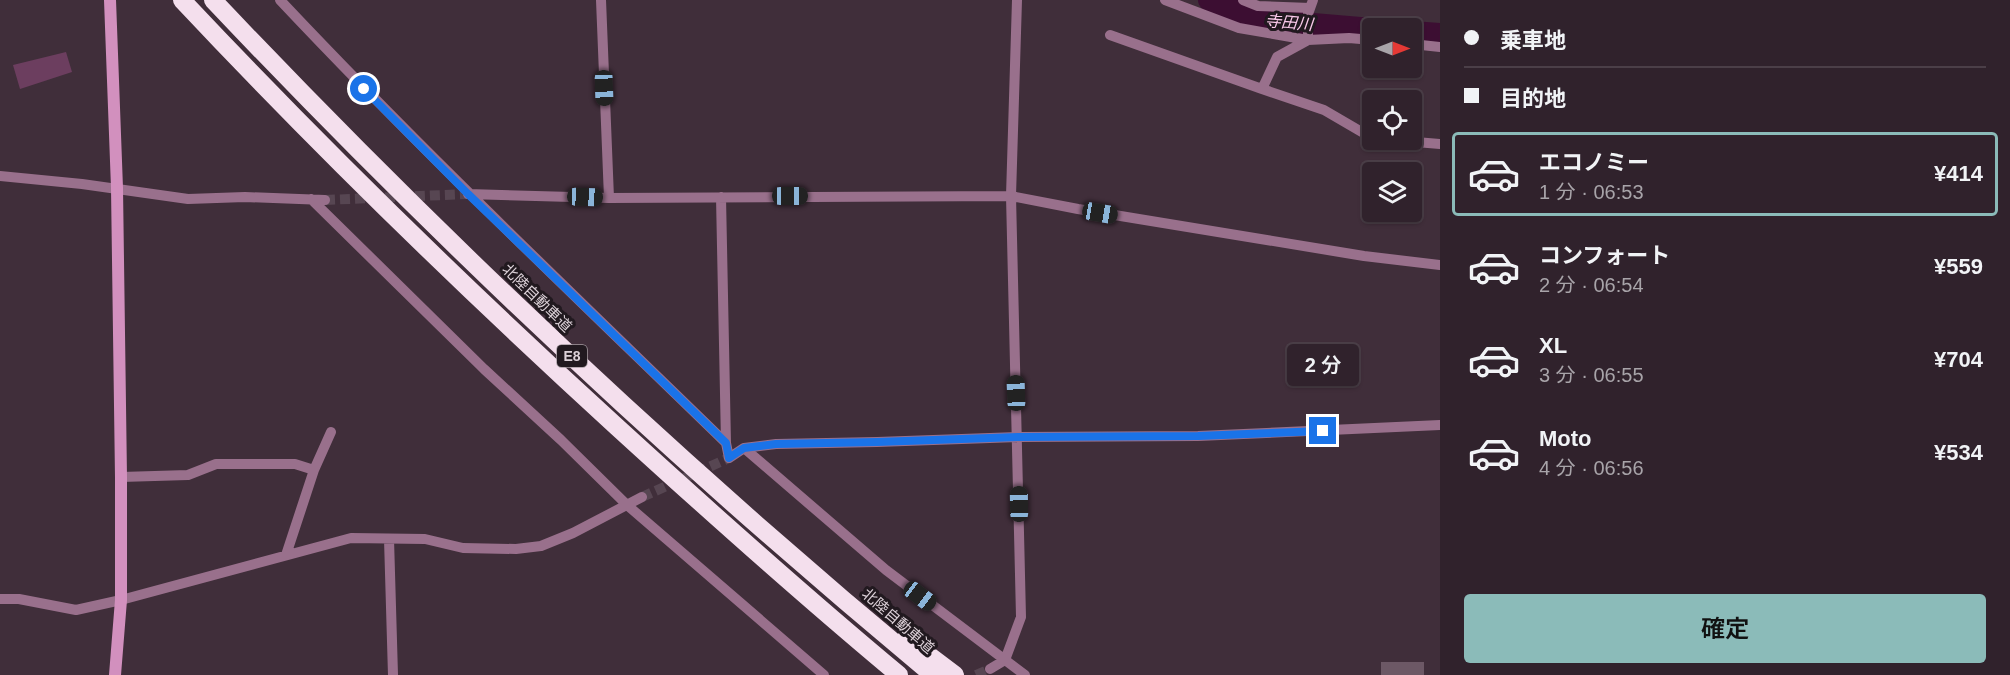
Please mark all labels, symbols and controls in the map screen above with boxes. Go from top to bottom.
water label: 寺田川 [1264,12,1316,33]
north arrow [1362,18,1422,78]
map controls [1362,18,1422,222]
text: 乗車地 [1500,28,1566,53]
car [594,70,614,106]
route start [350,75,377,102]
text: 目的地 [1500,86,1566,111]
button: locate [1362,90,1422,150]
icon: car [1467,147,1521,201]
text: エコノミー [1539,150,1649,175]
text: ¥414 [1934,161,1983,186]
button: layers [1362,162,1422,222]
text: 1 分 · 06:53 [1539,181,1644,203]
car [567,187,603,207]
car [772,187,808,205]
car [1081,201,1119,225]
icon: car [1467,240,1521,294]
text: コンフォート [1539,243,1670,268]
text: ¥559 [1934,254,1983,279]
street label: 北陸自動車道 [499,260,576,335]
text: 2 分 · 06:54 [1539,274,1644,296]
icon: car [1467,333,1521,387]
text: XL [1539,333,1567,358]
callout: 2 分 [1287,344,1359,386]
road number: E8 [557,345,587,367]
text: ¥704 [1934,347,1983,372]
text: 2 分 [1305,354,1341,376]
text: 3 分 · 06:55 [1539,364,1644,386]
car [1006,375,1026,411]
route end [1309,417,1336,444]
icon: car [1467,426,1521,480]
text: Moto [1539,426,1592,451]
text: ¥534 [1934,440,1983,465]
text: 4 分 · 06:56 [1539,457,1644,479]
car [1010,486,1028,522]
car [900,578,940,614]
street label: 北陸自動車道 [859,585,938,657]
button: 確定 [1464,594,1986,663]

